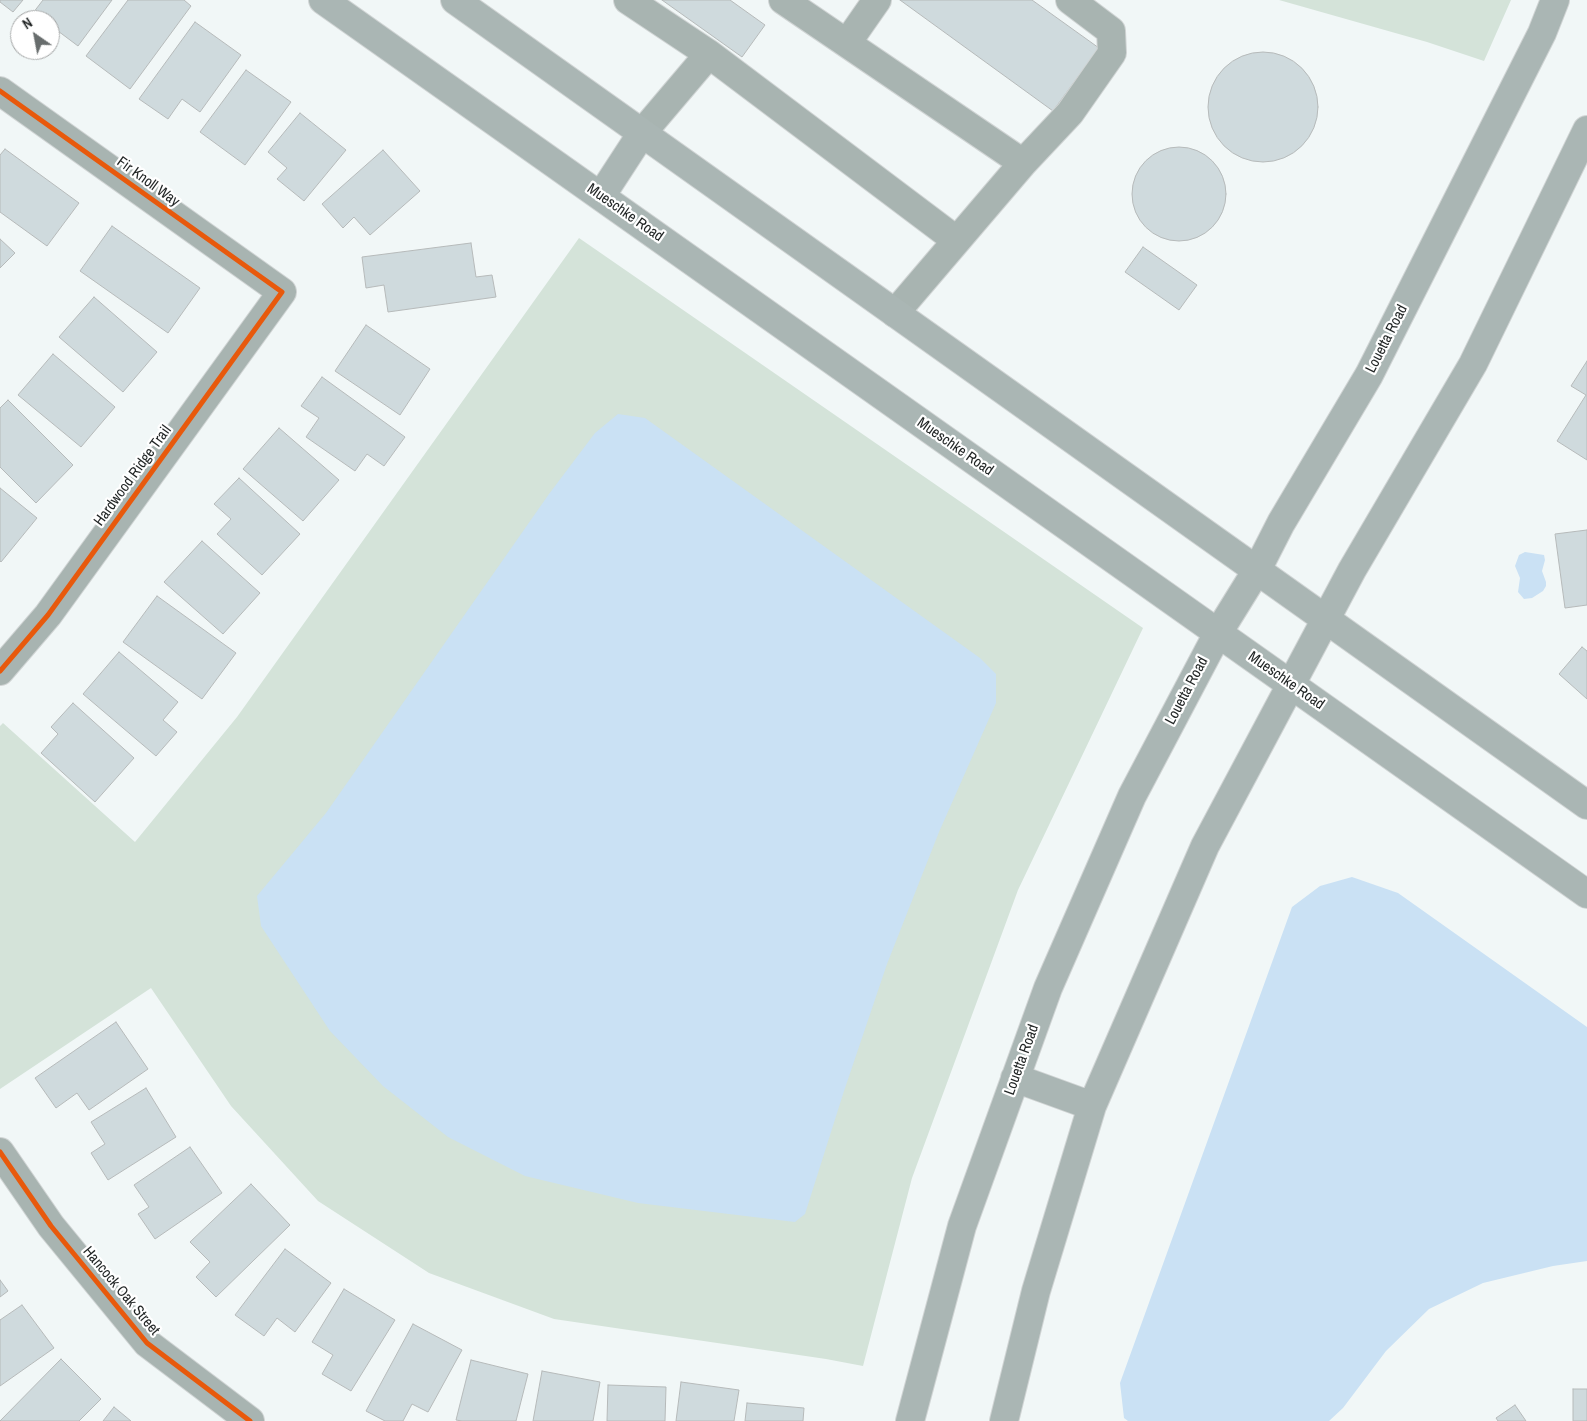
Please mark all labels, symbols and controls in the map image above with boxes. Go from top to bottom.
north arrow [10,10,60,60]
text: N [19,13,36,33]
street label: Fir Knoll Way [113,153,183,211]
street label: Mueschke Road [583,180,667,246]
street label: Louetta Road [1362,302,1412,376]
street label: Mueschke Road [913,414,997,480]
street label: Hardwood Ridge Trail [90,422,176,530]
street label: Mueschke Road [1244,648,1328,714]
street label: Louetta Road [1162,654,1212,728]
street label: Louetta Road [1001,1022,1043,1098]
street label: Hancock Oak Street [79,1243,163,1339]

